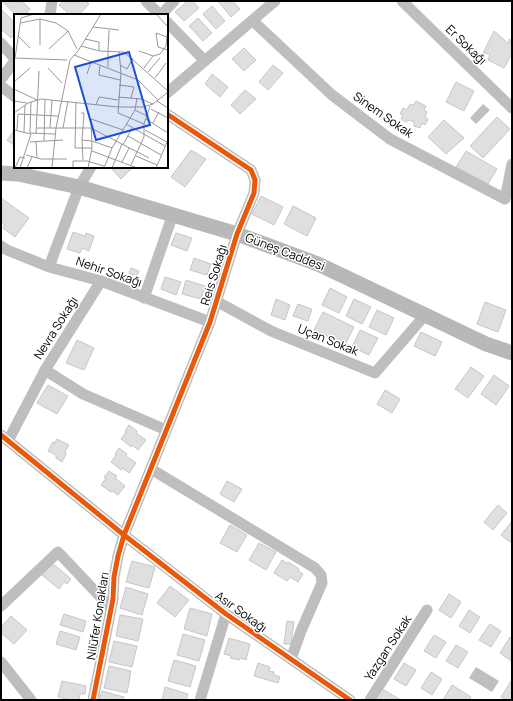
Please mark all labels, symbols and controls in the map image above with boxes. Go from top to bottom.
inset map [14,14,168,168]
street label: Er Sokağı [442,21,490,68]
street label: Sinem Sokak [350,88,418,142]
street label: Güneş Caddesi [243,229,327,275]
street label: Reis Sokağı [196,242,231,308]
street label: Nehir Sokağı [74,252,145,291]
street label: Nevra Sokağı [29,293,82,362]
street label: Uçan Sokak [295,320,362,360]
street label: Nilüfer Konakları [82,571,113,661]
street label: Asır Sokağı [212,587,271,636]
street label: Yazgan Sokak [360,611,416,684]

